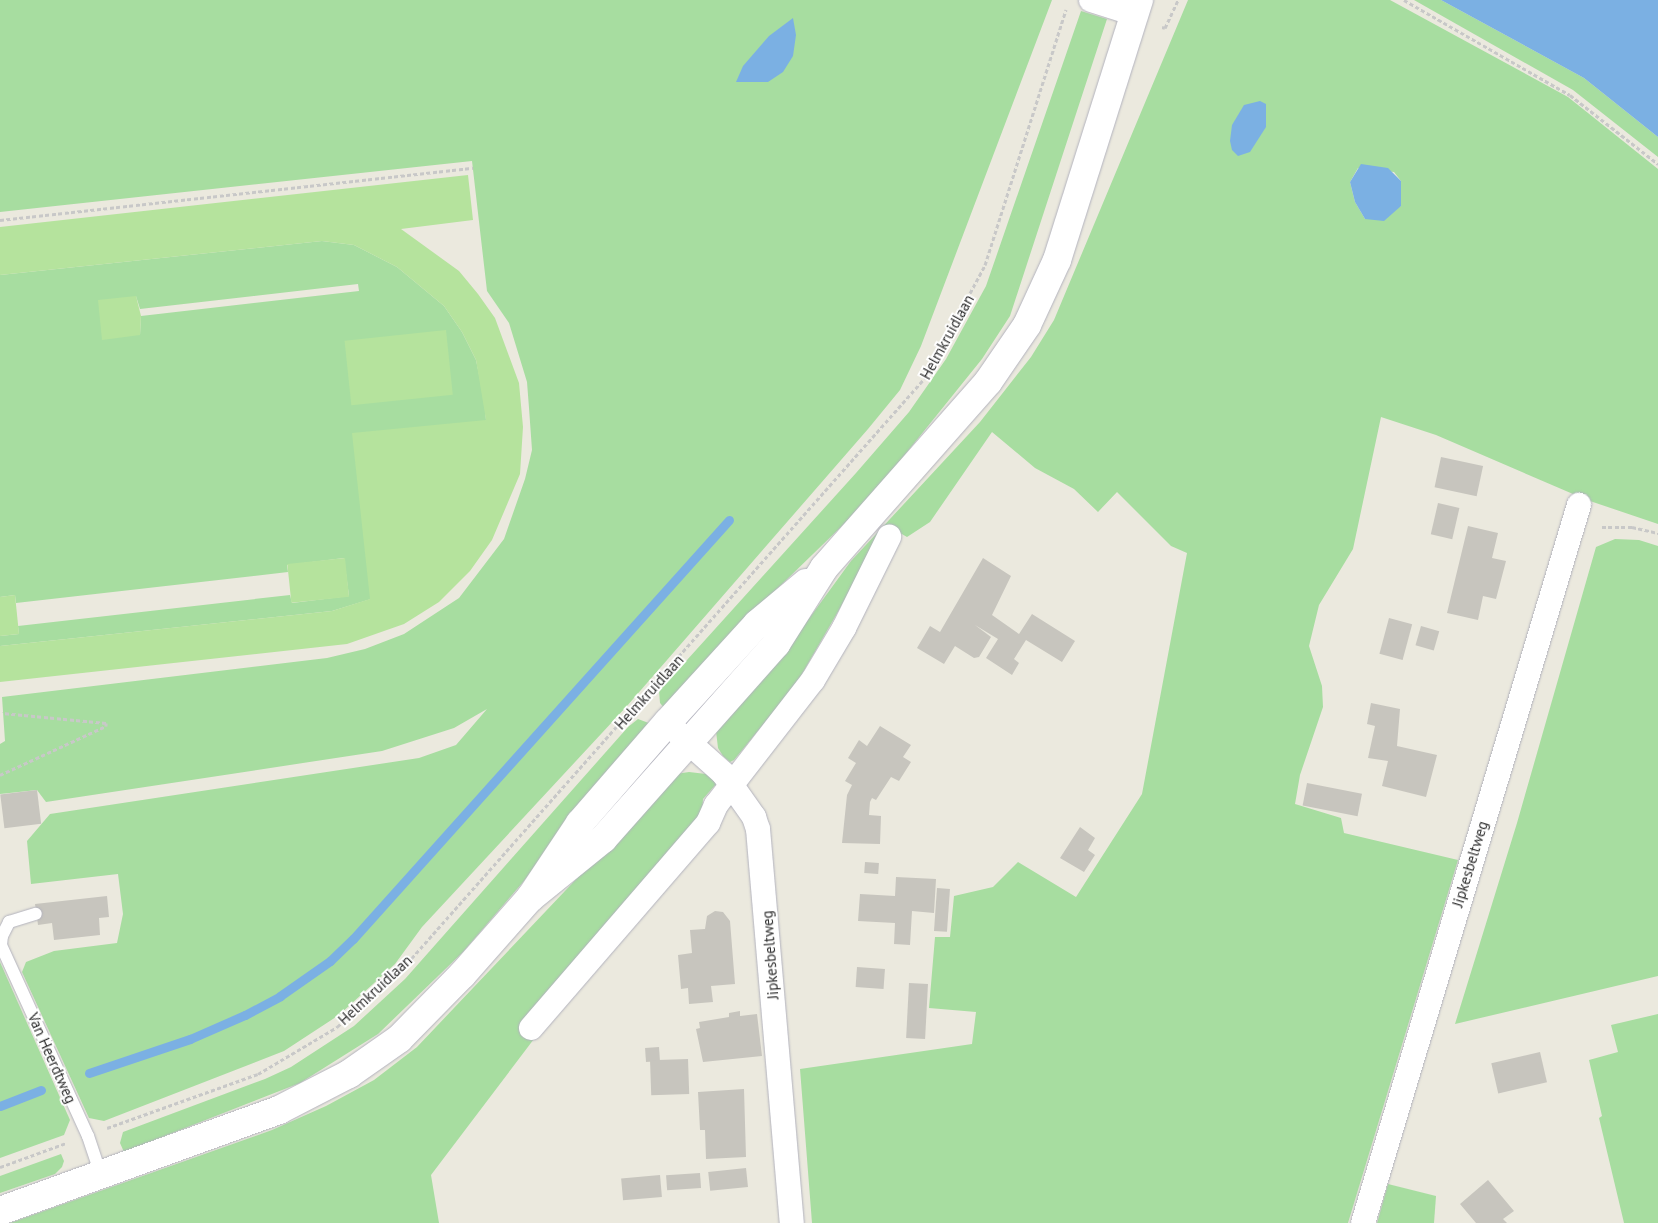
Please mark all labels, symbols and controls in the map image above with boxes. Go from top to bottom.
street label: Helmkruidlaan [916,291,978,383]
street label: Helmkruidlaan [611,651,687,733]
street label: Jipkesbeltweg [1448,819,1492,909]
street label: Jipkesbeltweg [758,910,782,1000]
street label: Helmkruidlaan [334,951,416,1029]
street label: Van Heerdtweg [24,1010,80,1106]

